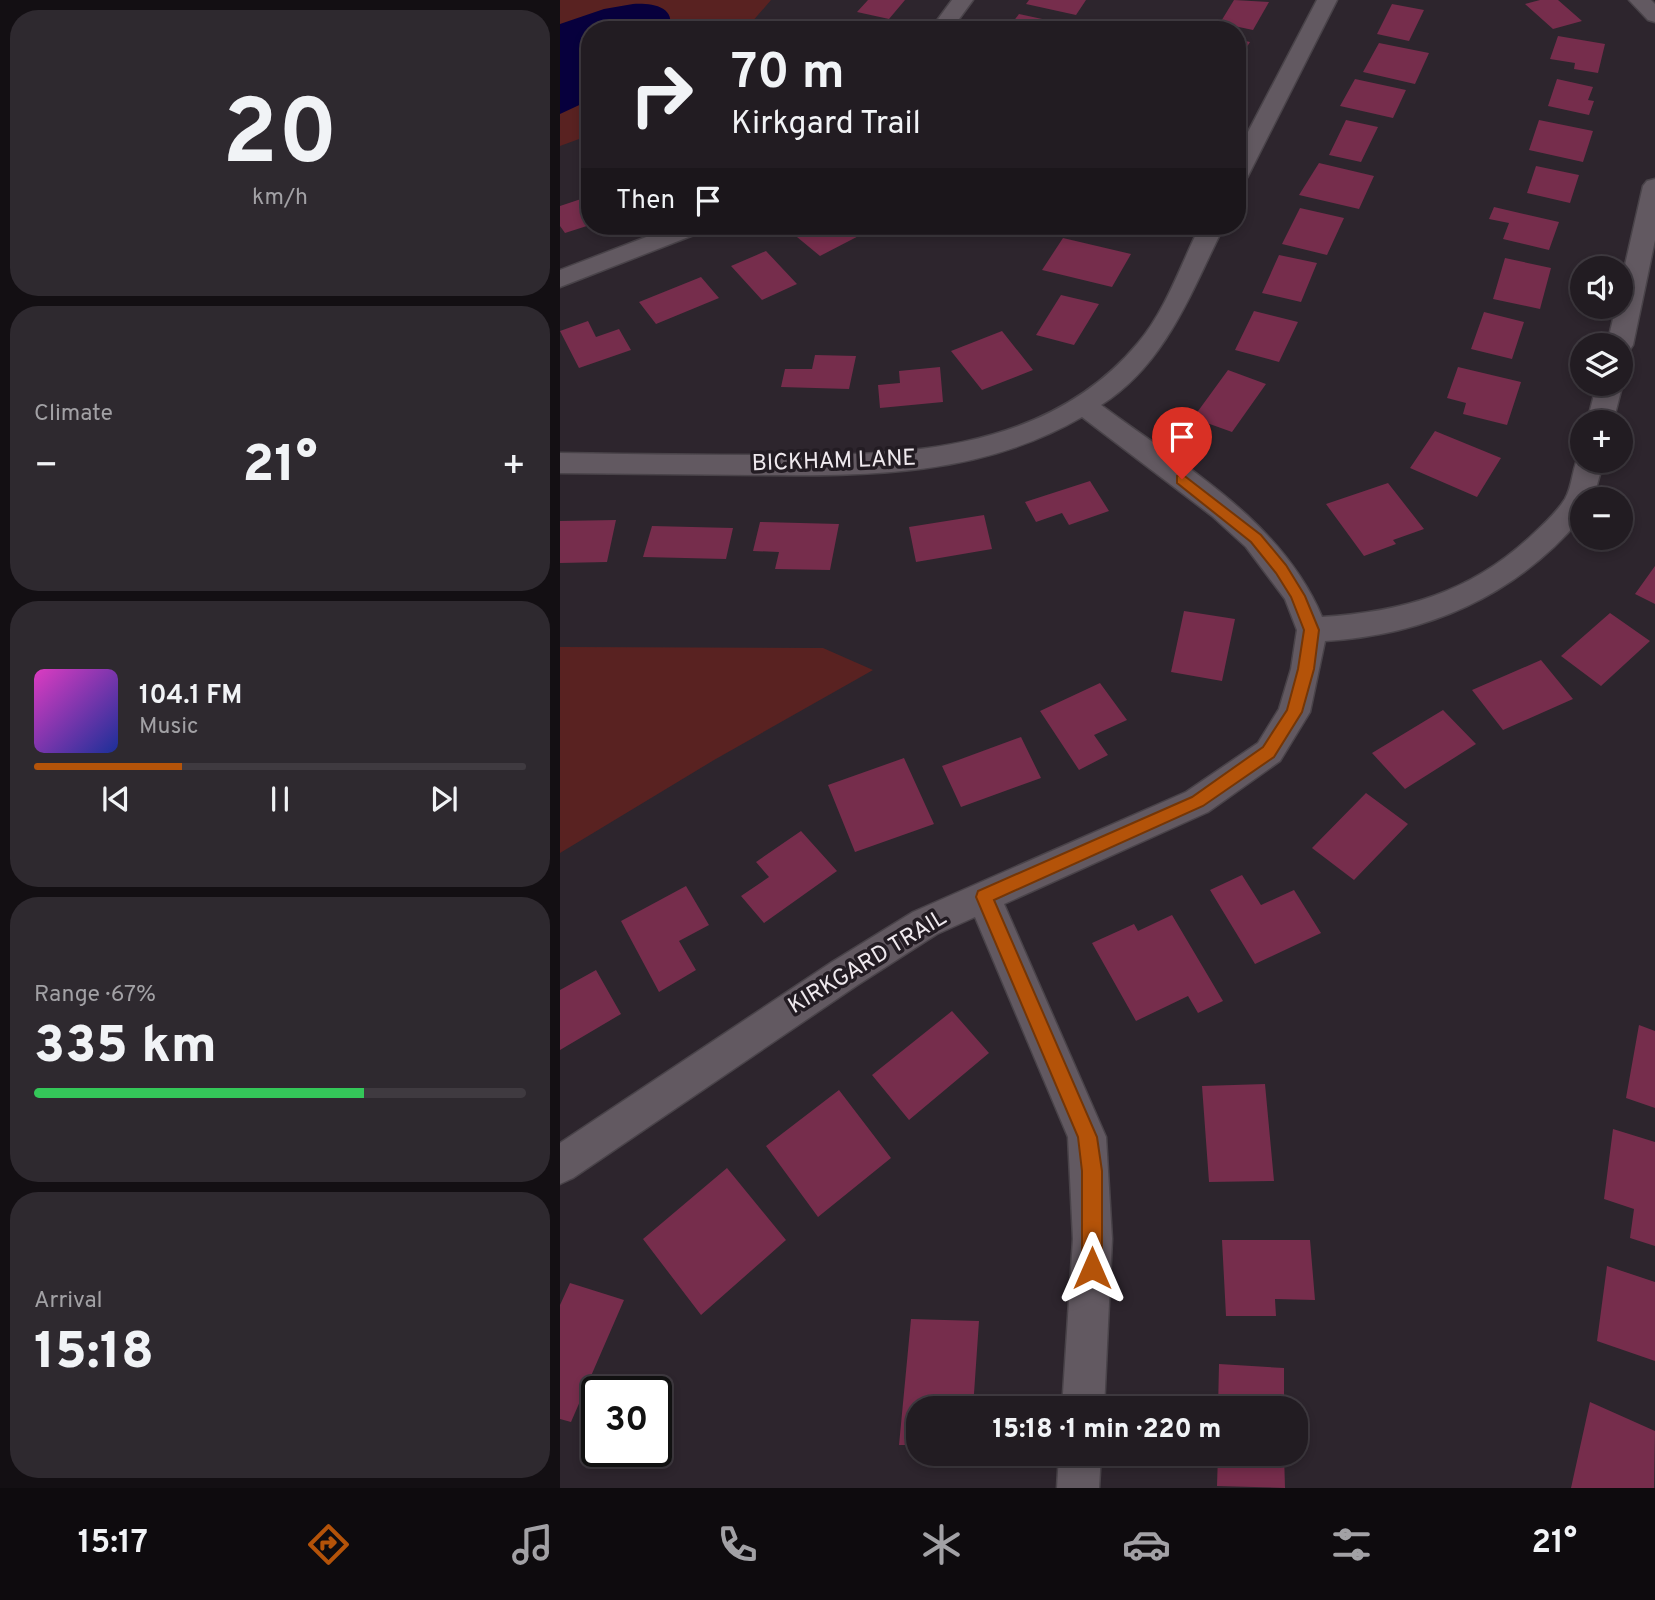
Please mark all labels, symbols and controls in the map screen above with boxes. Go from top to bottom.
text: 70 m [731,44,845,106]
icon: right [616,49,707,140]
text: 20 [222,81,338,196]
text: Kirkgard Trail [731,105,921,145]
icon: arrive [689,182,727,220]
text: km/h [252,184,308,213]
text: Then [616,185,675,218]
map controls [1570,256,1633,550]
button: sound [1570,256,1633,319]
button: layers [1570,333,1633,396]
text: Climate [34,400,113,429]
pin [1152,407,1212,479]
button: + [1570,410,1633,473]
icon: arrive [1163,418,1201,456]
text: 21° [243,434,317,500]
text: − [34,443,59,492]
text: + [501,443,526,492]
street label: BICKHAM LANE [751,445,917,479]
button: − [1570,487,1633,550]
text: 104.1 FM [139,680,242,713]
text: Music [139,713,199,742]
icon: previous [97,780,135,818]
icon: pause [261,780,299,818]
icon: next [425,780,463,818]
street label: KIRKGARD TRAIL [784,904,953,1022]
text: Range · 67% [34,981,156,1010]
text: 335 km [34,1015,217,1081]
position arrow [1055,1231,1129,1305]
text: Arrival [34,1287,103,1316]
text: 15:18 [34,1321,154,1387]
speed limit sign: 30 [581,1376,672,1467]
text: 15:18 · 1 min · 220 m [993,1414,1221,1447]
icon: directions [304,1520,353,1569]
icon: music [508,1520,557,1569]
icon: phone [713,1520,762,1569]
icon: climate [917,1520,966,1569]
icon: car [1122,1520,1171,1569]
icon: filters [1327,1520,1376,1569]
text: 15:17 [78,1524,148,1564]
text: 21° [1531,1524,1577,1564]

